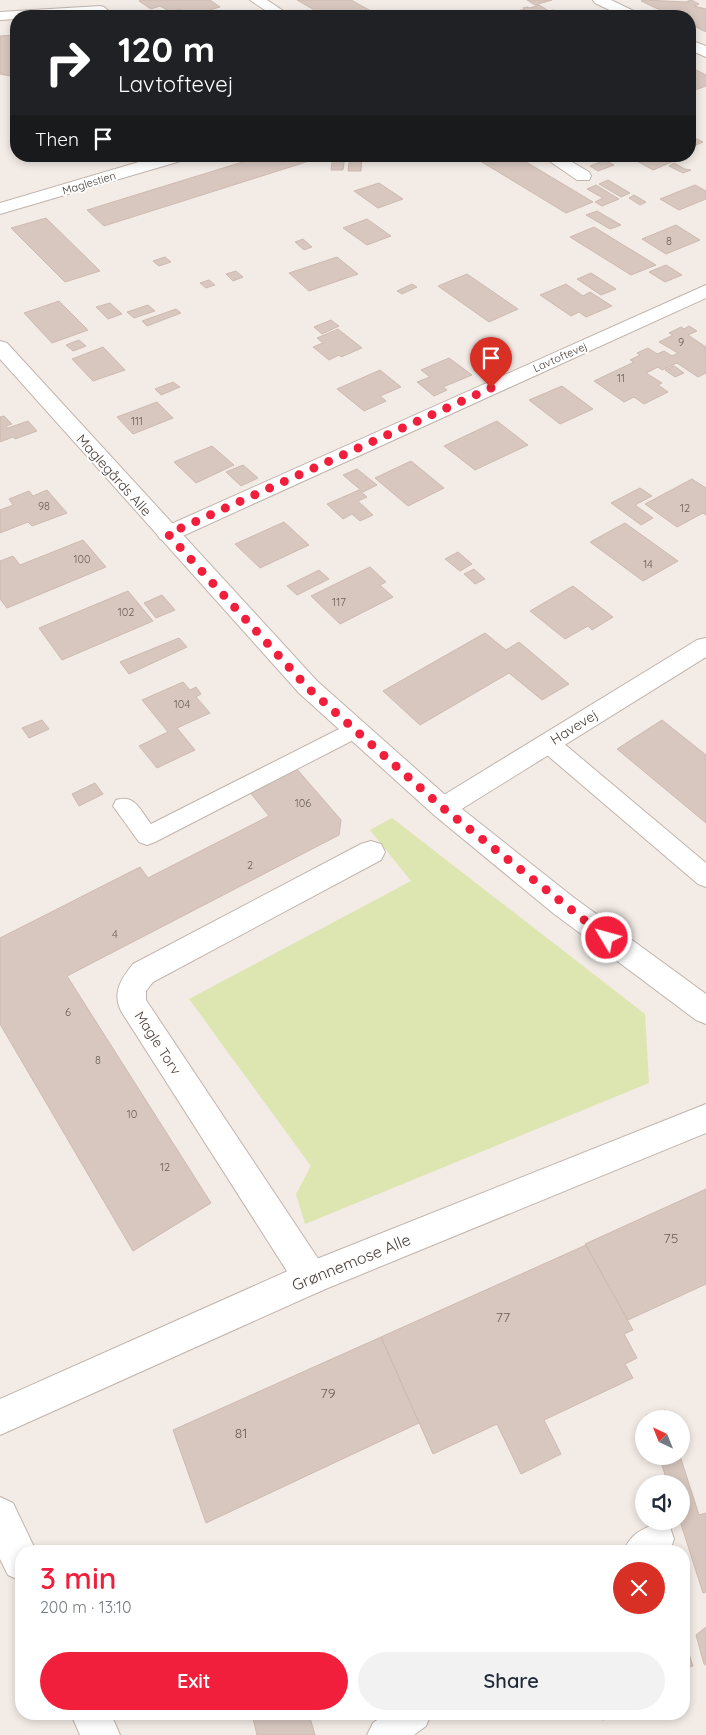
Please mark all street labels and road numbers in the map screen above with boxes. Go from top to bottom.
street label: Maglestien [61,168,117,198]
street label: Lavtoftevej [531,339,589,375]
street label: Maglegårds Alle [72,430,156,520]
street label: Havevej [547,705,601,749]
street label: Magle Torv [131,1008,185,1078]
street label: Grønnemose Alle [289,1229,413,1295]

